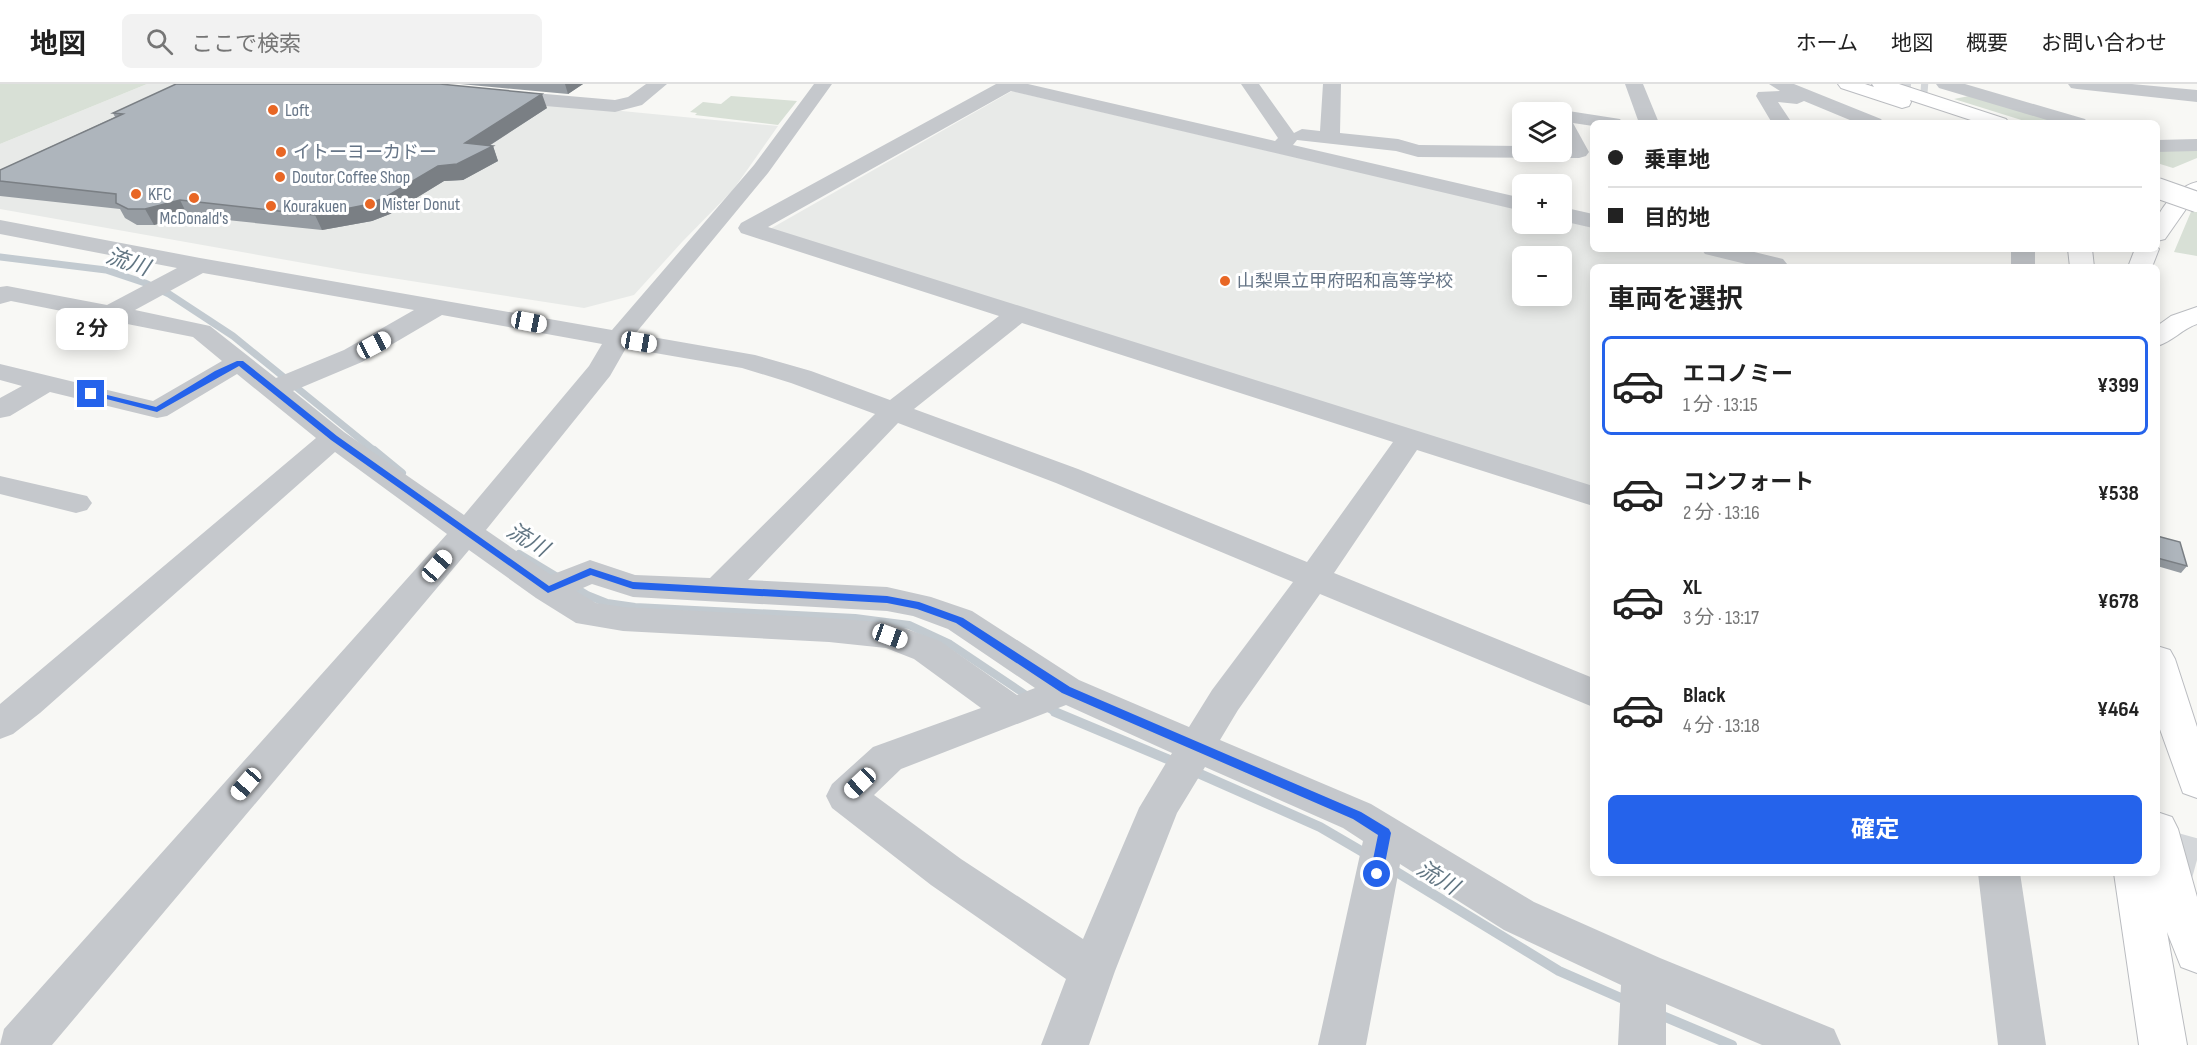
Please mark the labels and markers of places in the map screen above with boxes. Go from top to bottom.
place label: Loft [285,100,310,121]
marker: Loft [266,103,280,117]
place label: イトーヨーカドー [293,142,437,163]
marker: イトーヨーカドー [274,145,288,159]
place label: Doutor Coffee Shop [292,167,410,188]
marker: Doutor Coffee Shop [273,170,287,184]
place label: KFC [148,184,172,205]
marker: KFC [129,187,143,201]
marker: McDonald's [187,191,201,205]
place label: Mister Donut [382,194,461,215]
place label: Kourakuen [283,196,347,217]
marker: Mister Donut [363,197,377,211]
marker: Kourakuen [264,199,278,213]
place label: McDonald's [160,208,229,229]
place label: 山梨県立甲府昭和高等学校 [1237,271,1453,292]
marker: 山梨県立甲府昭和高等学校 [1218,274,1232,288]

